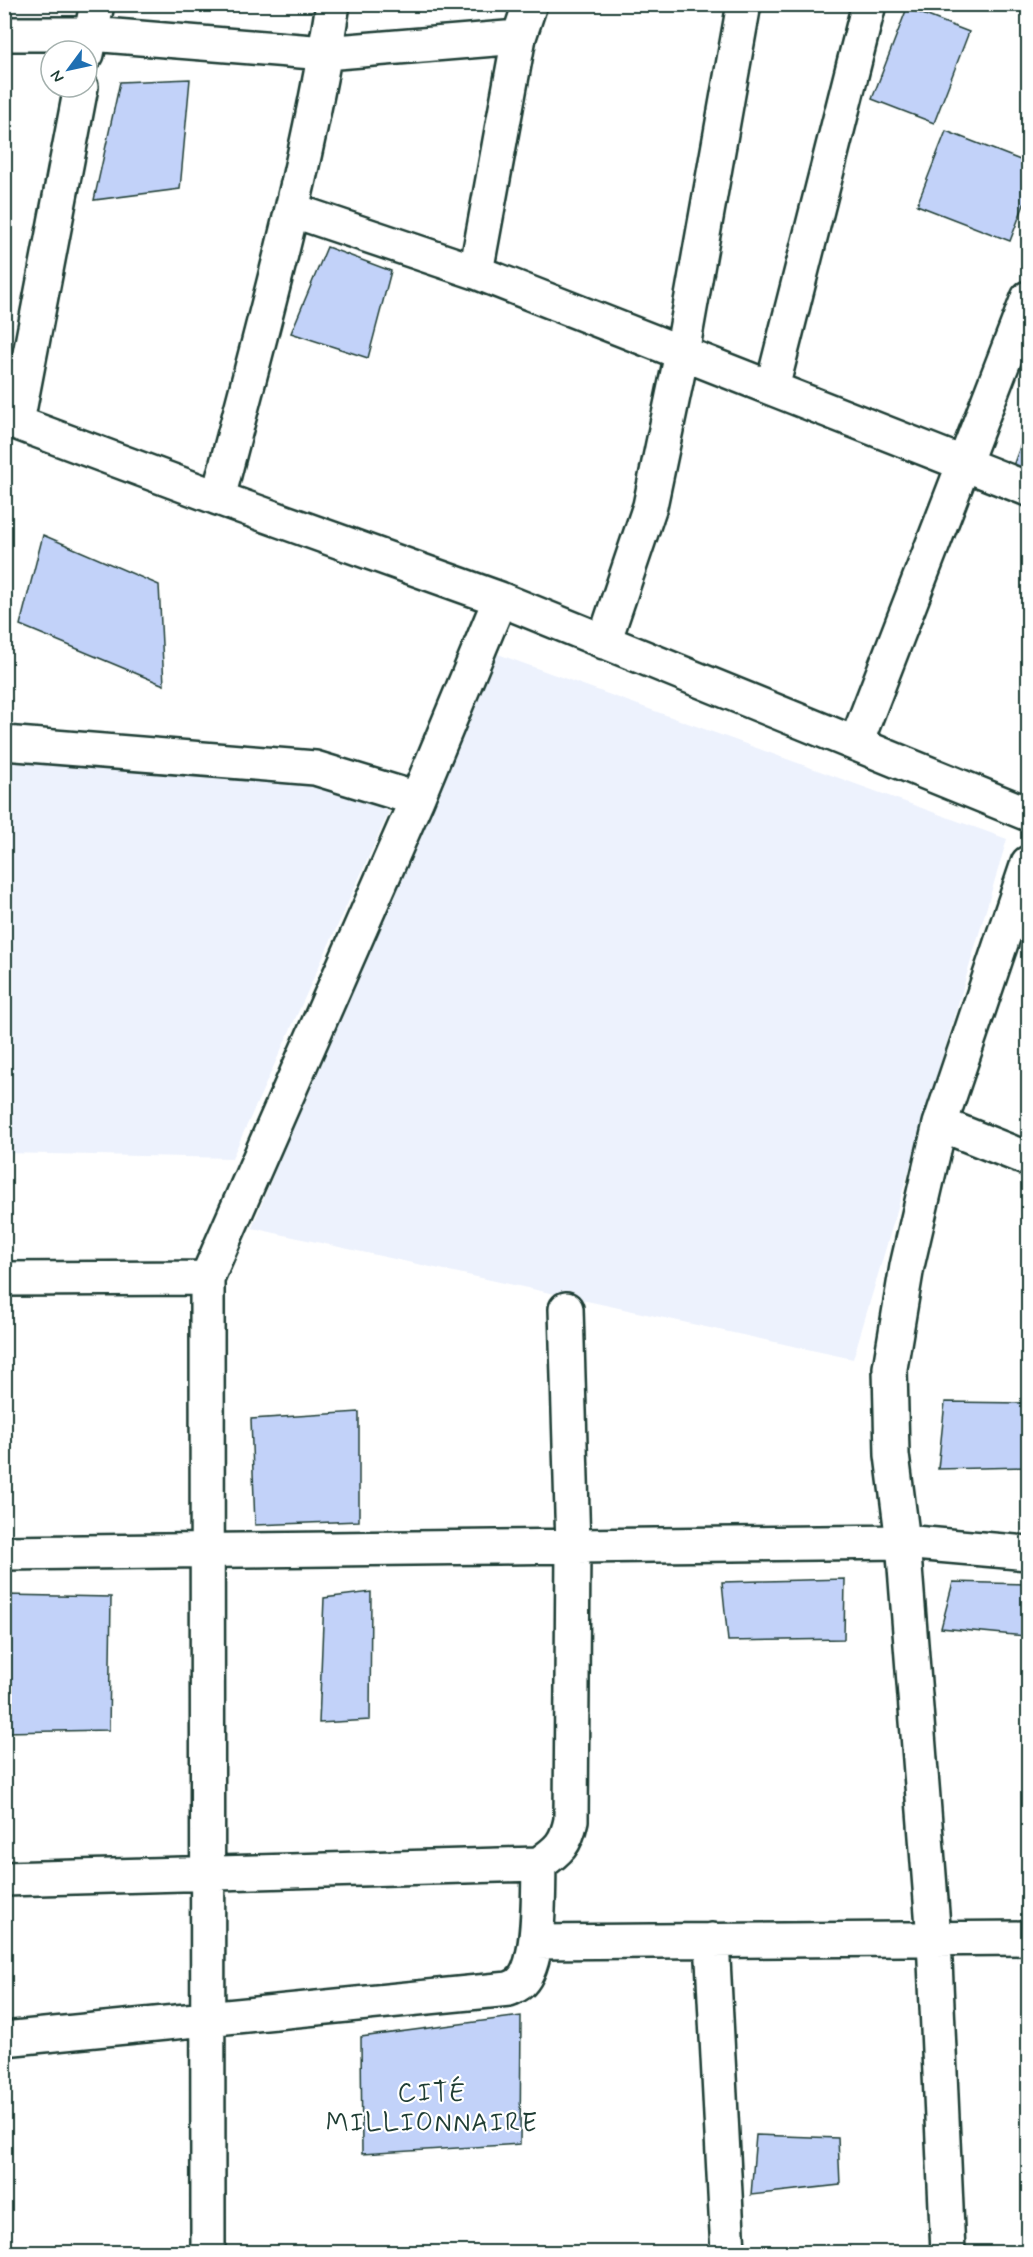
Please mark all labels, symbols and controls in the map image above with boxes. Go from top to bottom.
north arrow [39,39,99,99]
text: N [46,66,69,87]
district label: CITÉ MILLIONNAIRE [326,2075,538,2141]

